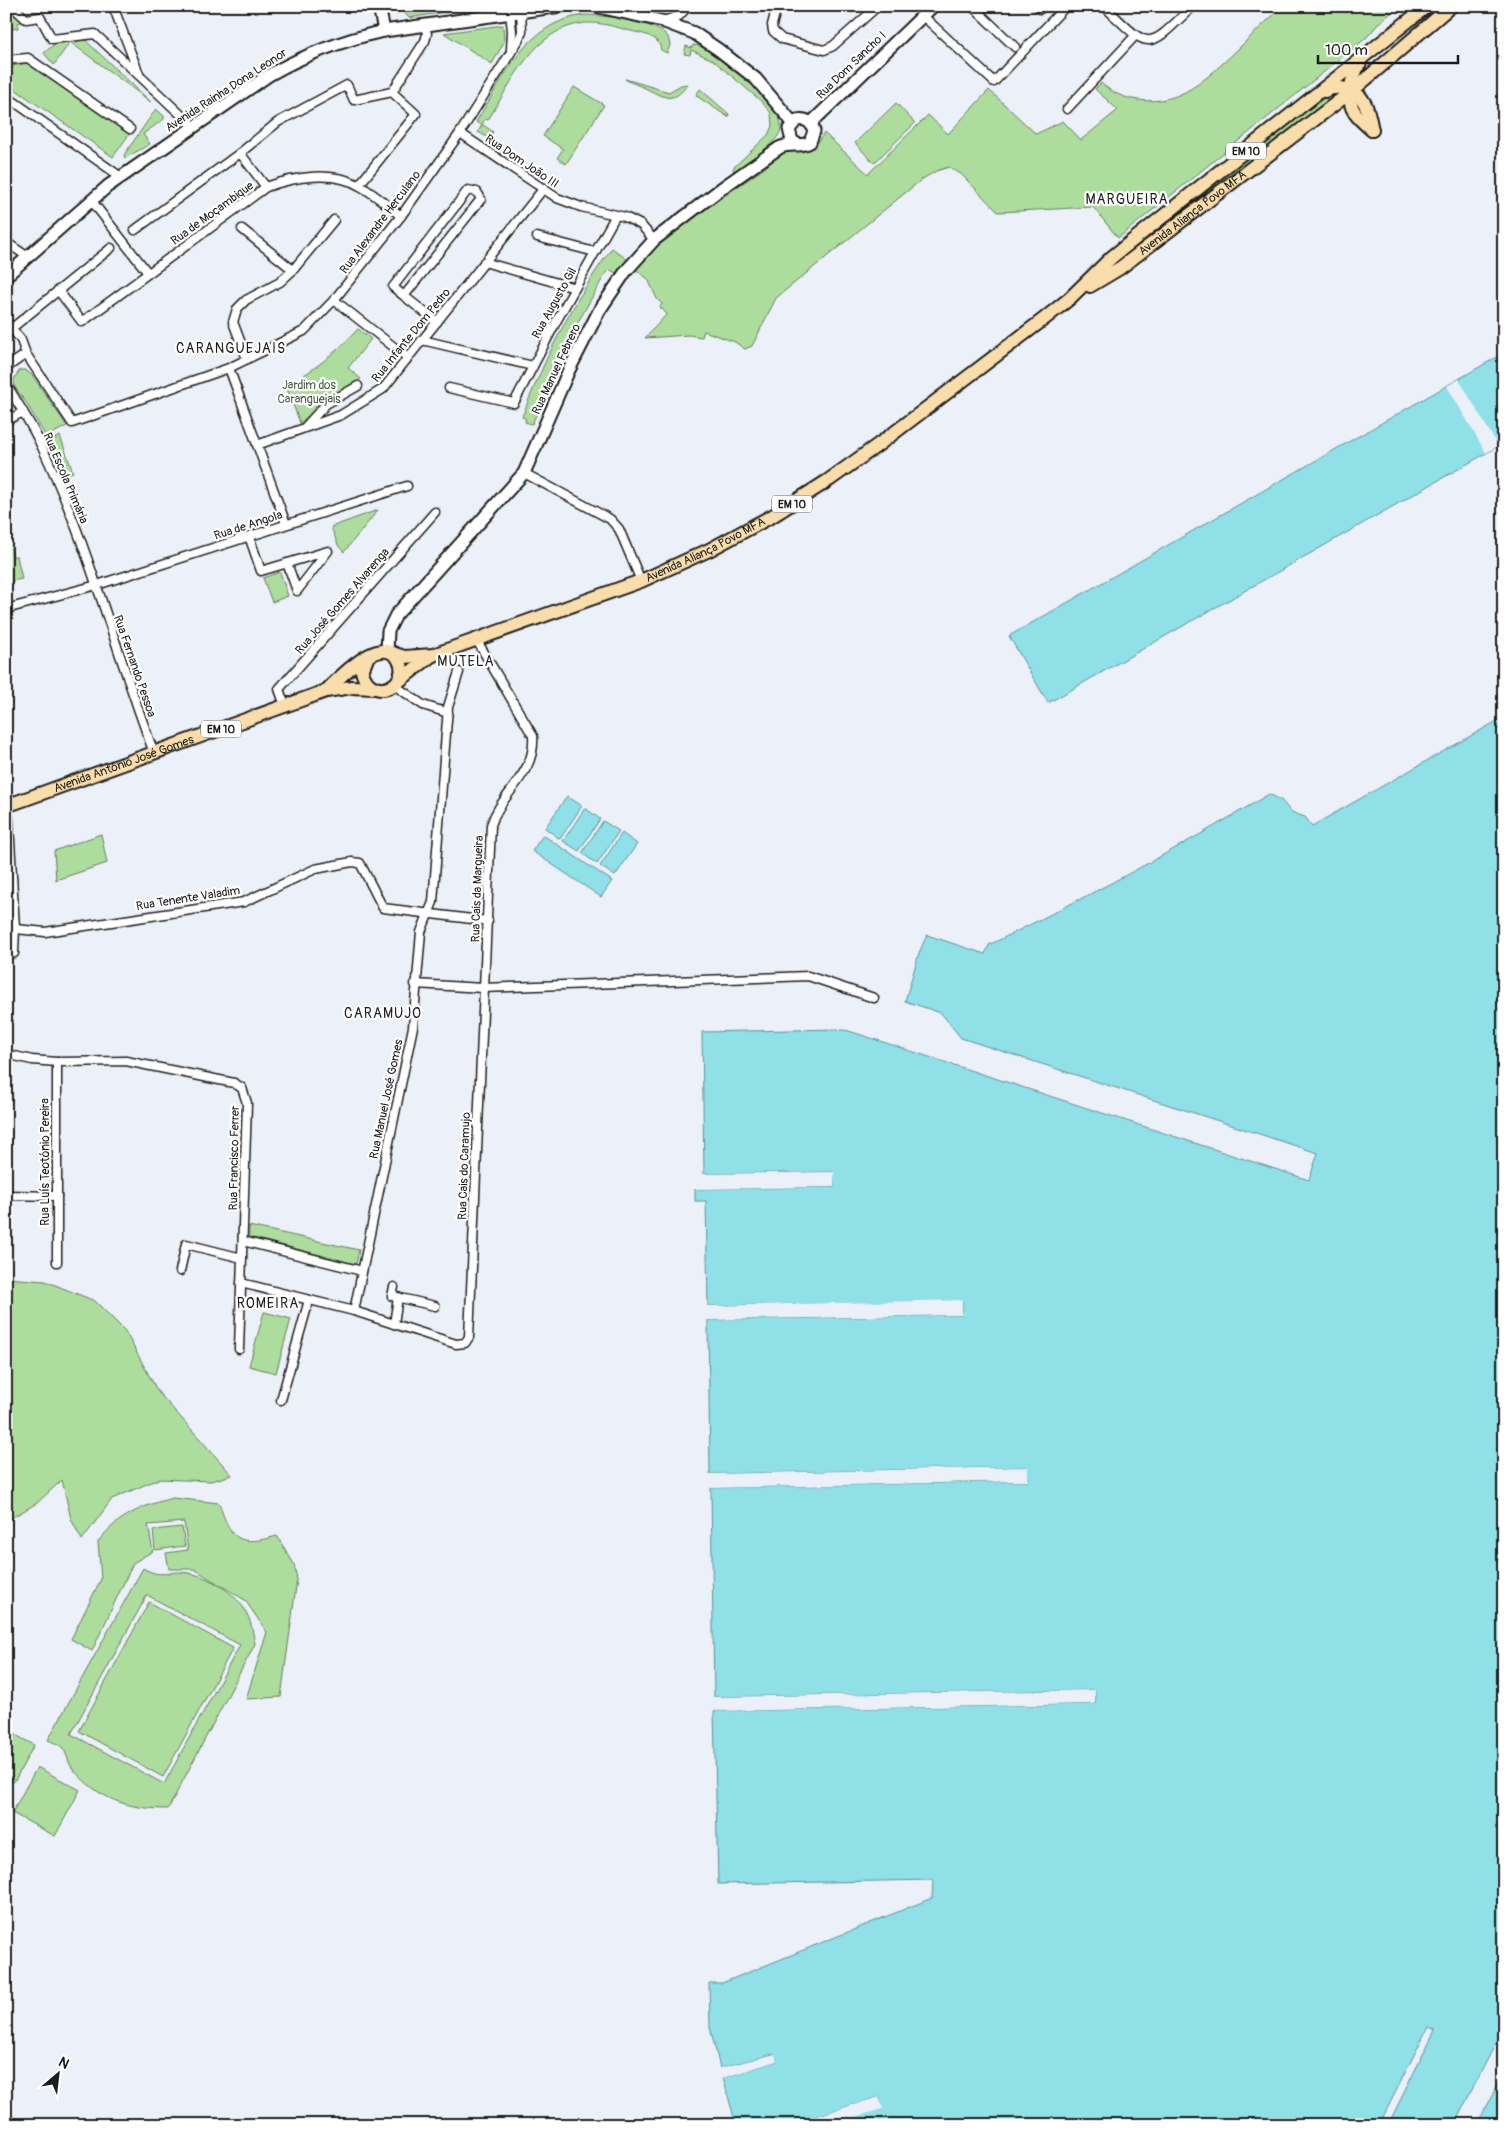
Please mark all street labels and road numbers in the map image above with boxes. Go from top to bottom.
street label: Rua Dom Sancho I [813,28,889,102]
street label: Avenida Rainha Dona Leonor [163,45,290,135]
street label: Rua Dom João III [482,131,561,192]
road number: EM 10 [1226,142,1266,160]
street label: Rua Alexandre Herculano [337,167,424,277]
street label: Avenida Aliança Povo MFA [1136,167,1250,259]
street label: Rua de Moçambique [168,178,257,249]
street label: Rua Augusto Gil [529,265,580,341]
street label: Rua Infante Dom Pedro [369,285,454,385]
street label: Rua Manuel Febrero [529,321,584,417]
street label: Rua Escola Primária [40,431,92,526]
road number: EM 10 [772,496,812,512]
street label: Rua de Angola [212,507,285,544]
street label: Avenida Aliança Povo MFA [643,514,768,586]
street label: Rua José Gomes Alvarenga [292,545,393,658]
street label: Rua Fernando Pessoa [110,613,159,720]
road number: EM 10 [201,721,241,738]
street label: Avenida António José Gomes [52,732,196,796]
street label: Rua Cais da Margueira [468,835,487,943]
street label: Rua Tenente Valadim [135,883,241,914]
street label: Rua Manuel José Gomes [366,1037,407,1160]
street label: Rua Luís Teotónio Pereira [38,1098,53,1226]
street label: Rua Francisco Ferrer [226,1105,243,1211]
street label: Rua Cais do Caramujo [455,1111,474,1220]

